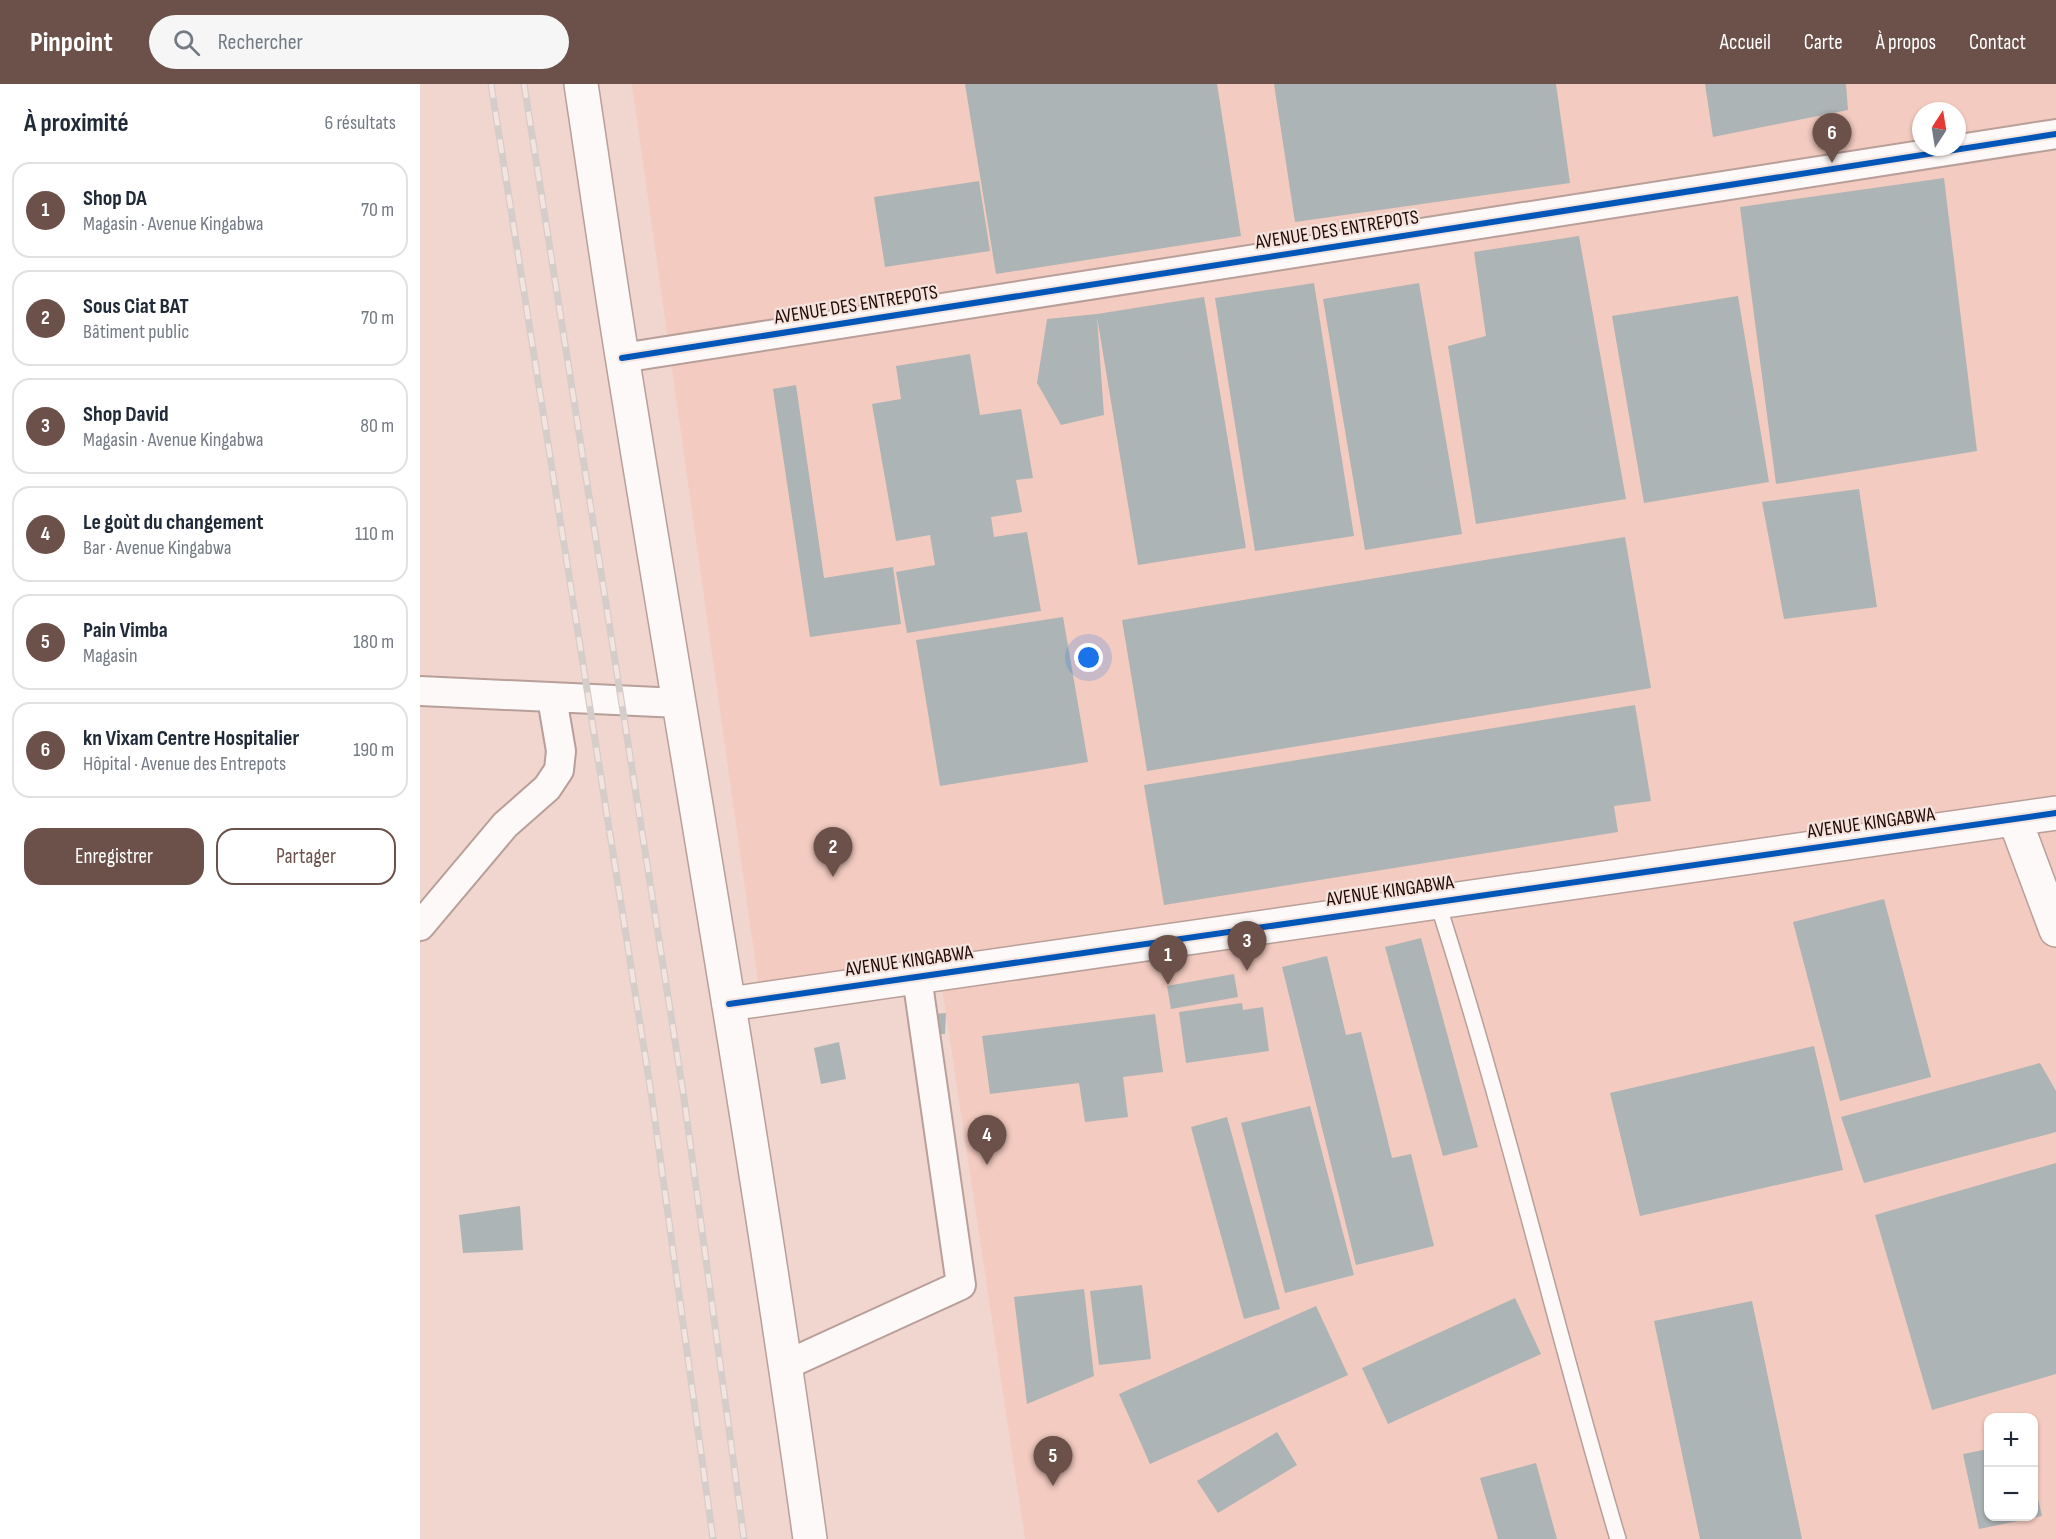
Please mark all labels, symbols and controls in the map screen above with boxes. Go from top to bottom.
search box [149,15,569,69]
text: Pinpoint [30,26,113,59]
icon: search [170,26,203,59]
text: Rechercher [218,29,303,56]
text: Accueil [1720,30,1771,55]
text: Carte [1804,30,1843,55]
text: À propos [1876,30,1936,55]
text: Contact [1969,30,2026,55]
north arrow [1912,102,1966,156]
text: À proximité [24,108,129,139]
text: 6 résultats [325,111,396,135]
pin: 6 [1812,113,1852,163]
text: Shop DA [83,185,147,212]
text: 1 [42,198,49,222]
text: 70 m [361,198,394,222]
street label: AVENUE DES ENTREPOTS [1253,205,1420,255]
text: Magasin · Avenue Kingabwa [83,212,264,236]
street label: AVENUE DES ENTREPOTS [772,280,939,330]
text: Sous Ciat BAT [83,293,189,320]
text: 2 [41,306,50,330]
text: 70 m [361,306,394,330]
text: Bâtiment public [83,320,189,344]
text: Shop David [83,401,169,428]
text: 3 [41,414,50,438]
text: 80 m [360,414,394,438]
text: Magasin · Avenue Kingabwa [83,428,264,452]
text: Le goùt du changement [83,509,264,536]
text: 4 [41,522,50,546]
text: 110 m [355,522,394,546]
text: Bar · Avenue Kingabwa [83,536,232,560]
text: Pain Vimba [83,617,168,644]
text: 5 [41,630,50,654]
text: 180 m [353,630,394,654]
your location [1074,643,1103,672]
text: Magasin [83,644,137,668]
text: kn Vixam Centre Hospitalier [83,725,299,752]
text: 6 [41,738,50,762]
text: 190 m [353,738,394,762]
text: Hôpital · Avenue des Entrepots [83,752,286,776]
street label: AVENUE KINGABWA [1805,802,1937,844]
button: Enregistrer [24,828,204,885]
button: Partager [216,828,396,885]
pin: 2 [814,828,852,877]
street label: AVENUE KINGABWA [1324,870,1456,912]
pin: 3 [1228,922,1266,971]
pin: 1 [1148,936,1188,985]
street label: AVENUE KINGABWA [843,940,975,982]
pin: 4 [968,1116,1006,1165]
map controls [1984,1413,2038,1521]
button: + [1984,1413,2038,1467]
pin: 5 [1034,1436,1072,1486]
button: − [1984,1467,2038,1521]

